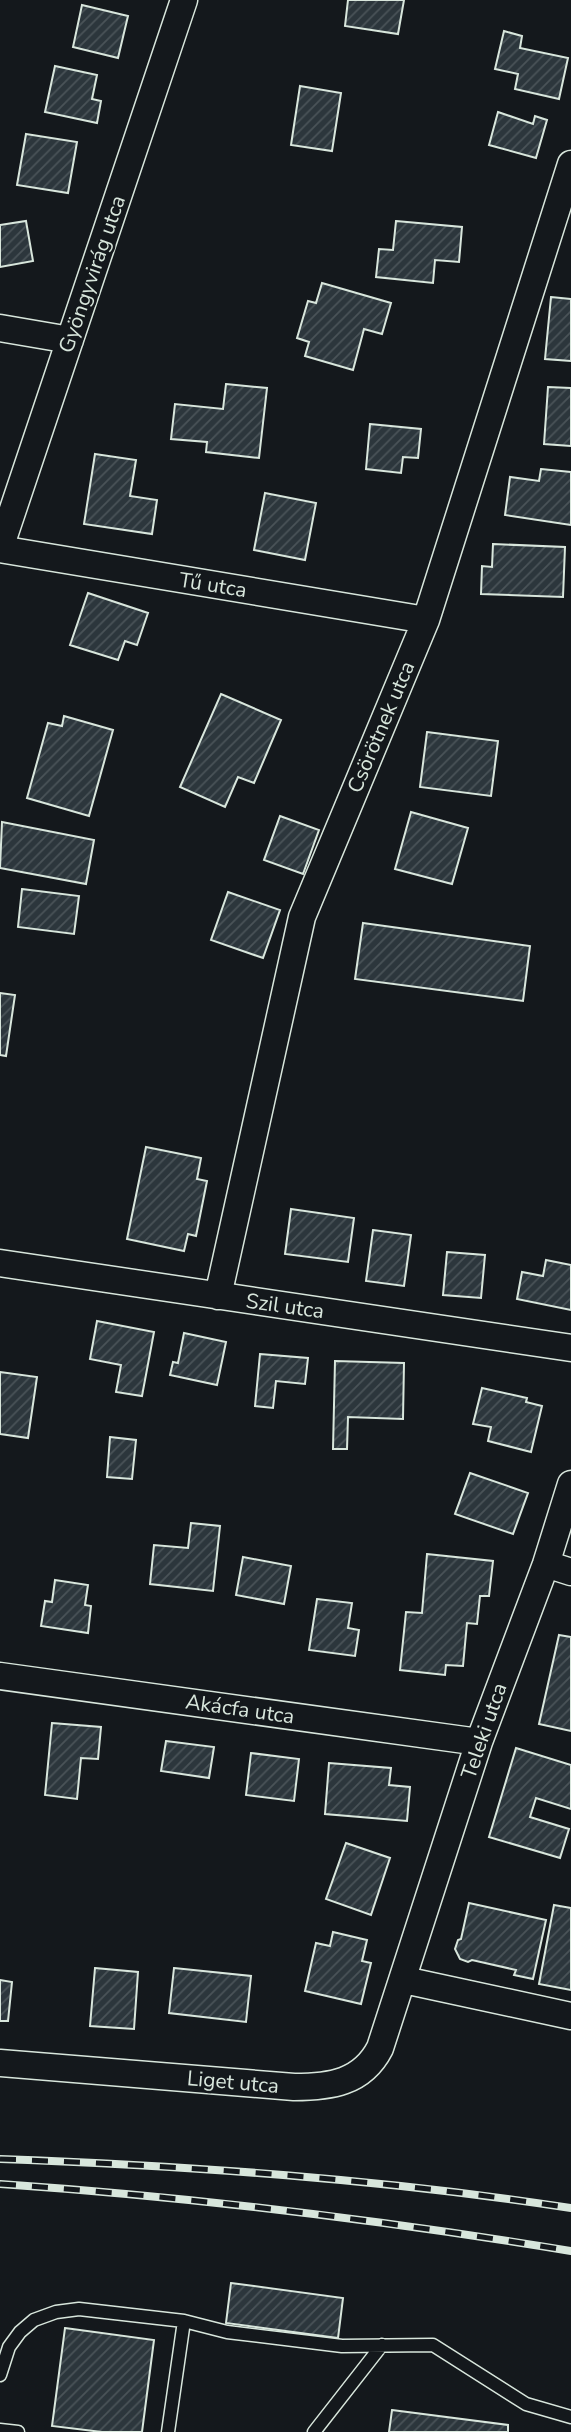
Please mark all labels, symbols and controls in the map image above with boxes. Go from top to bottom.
street label: Gyöngyvirág utca [52,192,132,356]
street label: Tű utca [177,566,249,604]
street label: Csörötnek utca [341,657,421,797]
street label: Szil utca [244,1287,326,1325]
street label: Teleki utca [454,1679,514,1783]
street label: Akácfa utca [184,1687,296,1731]
street label: Liget utca [186,2064,280,2100]

